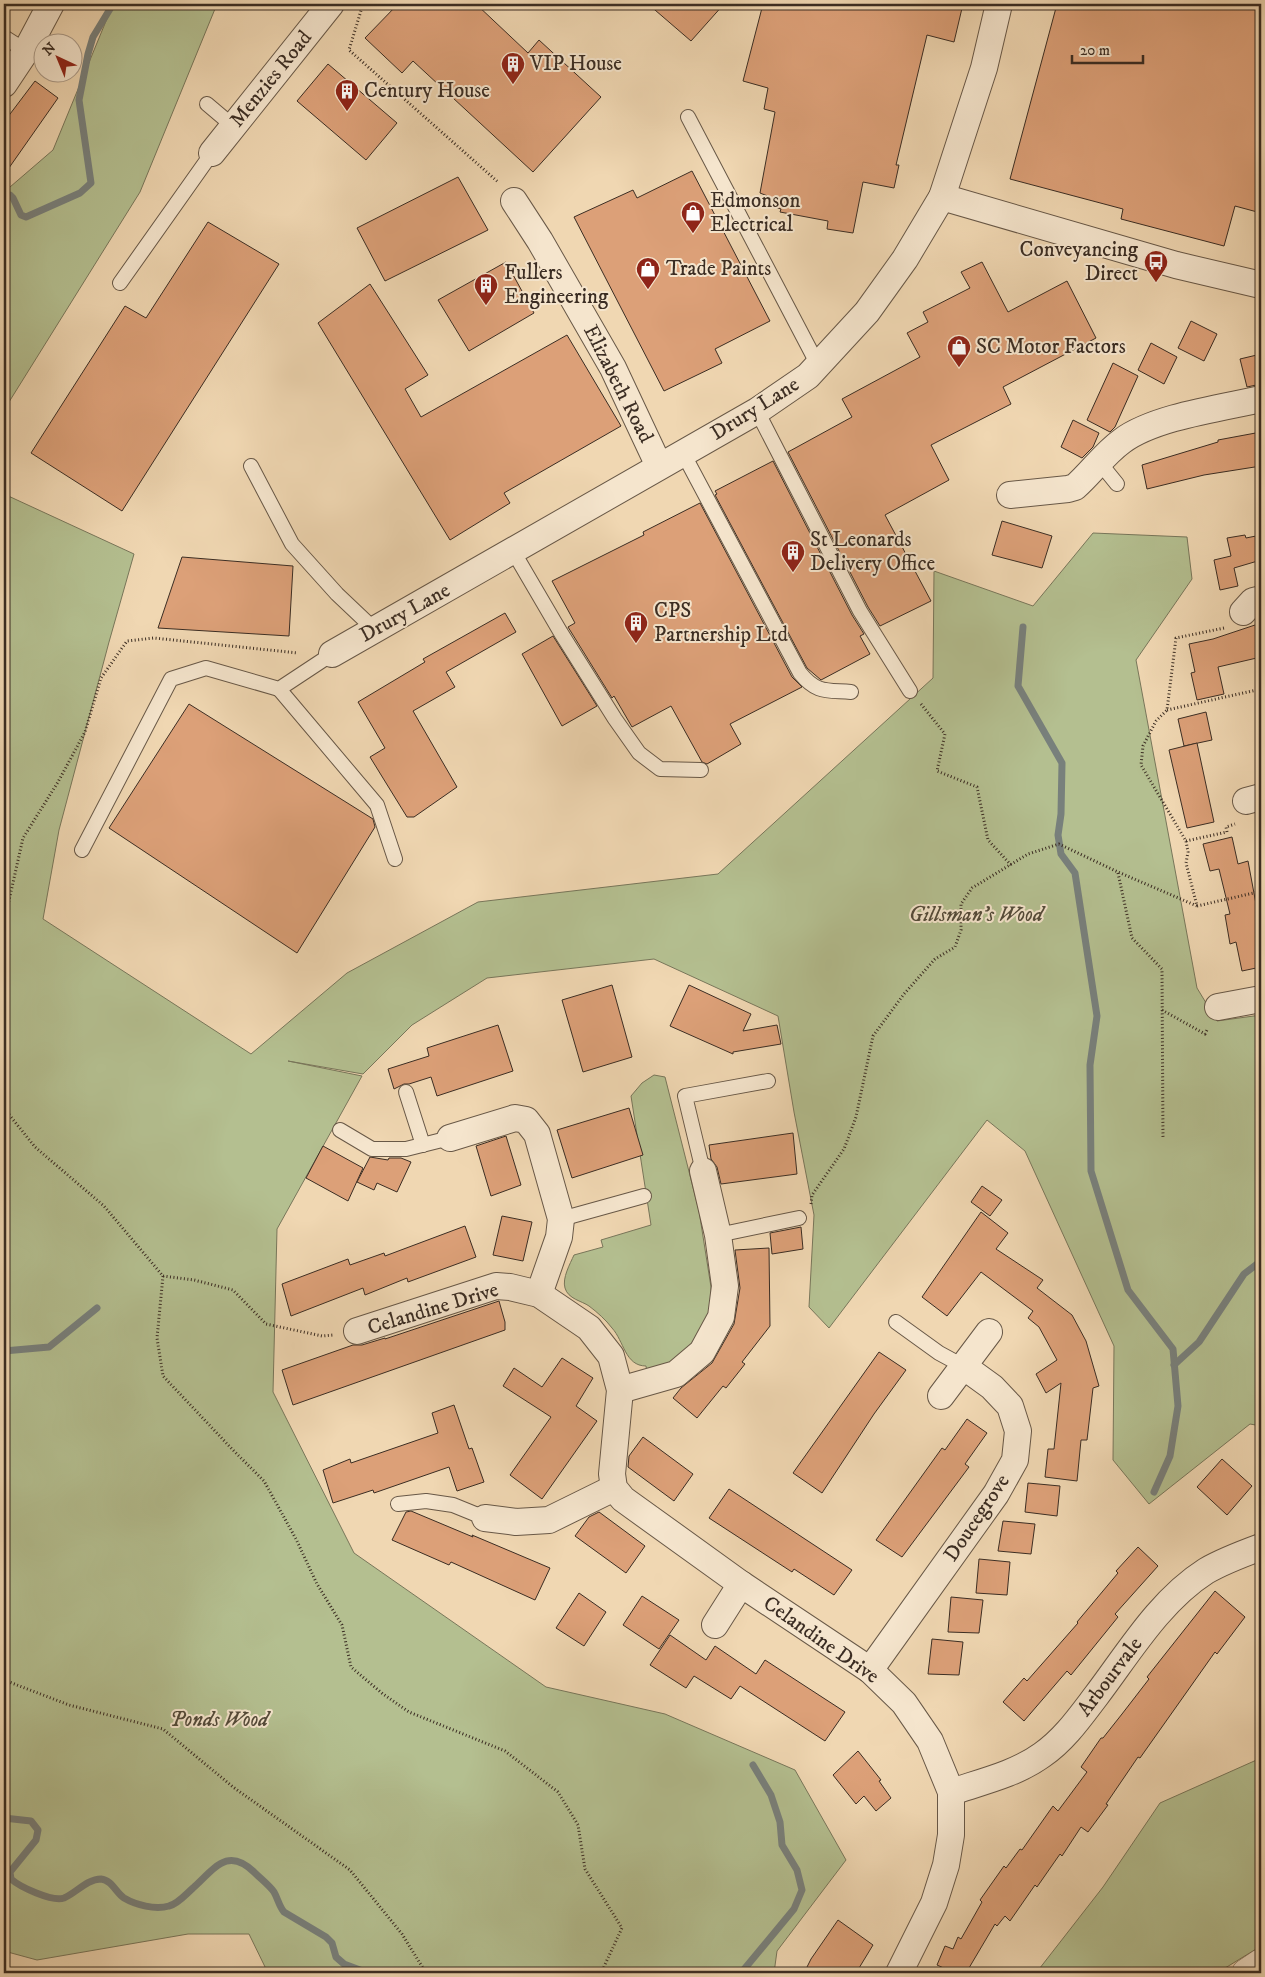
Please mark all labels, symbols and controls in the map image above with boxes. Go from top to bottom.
street label: Menzies Road [224,25,318,133]
north arrow [32,32,82,82]
scale bar [1072,32,1144,64]
text: N [39,39,60,60]
text: 20 m [1080,41,1110,60]
building icon: VIP House [500,51,526,85]
place label: VIP House [529,51,622,77]
building icon: Century House [334,78,360,112]
place label: Century House [364,78,490,104]
place label: Edmonson Electrical [710,188,800,238]
shop icon: Edmonson Electrical [680,200,706,234]
place label: Conveyancing Direct [1020,237,1139,287]
bus stop icon: Conveyancing Direct [1143,249,1169,283]
shop icon: Trade Paints [635,256,661,290]
place label: Trade Paints [666,256,771,282]
place label: Fullers Engineering [504,260,609,310]
building icon: Fullers Engineering [473,272,499,306]
street label: Elizabeth Road [577,321,659,448]
shop icon: SC Motor Factors [946,334,972,368]
place label: SC Motor Factors [976,334,1126,360]
street label: Drury Lane [706,371,804,446]
place label: St Leonards Delivery Office [810,527,936,577]
building icon: St Leonards Delivery Office [780,539,806,573]
street label: Drury Lane [355,577,455,649]
place label: CPS Partnership Ltd [654,598,788,648]
building icon: CPS Partnership Ltd [623,610,649,644]
park label: Gillsman's Wood [909,902,1046,928]
street label: Celandine Drive [364,1277,502,1341]
street label: Doucegrove [938,1469,1016,1567]
street label: Celandine Drive [758,1590,884,1690]
street label: Arbourvale [1072,1632,1148,1722]
park label: Ponds Wood [170,1707,271,1733]

